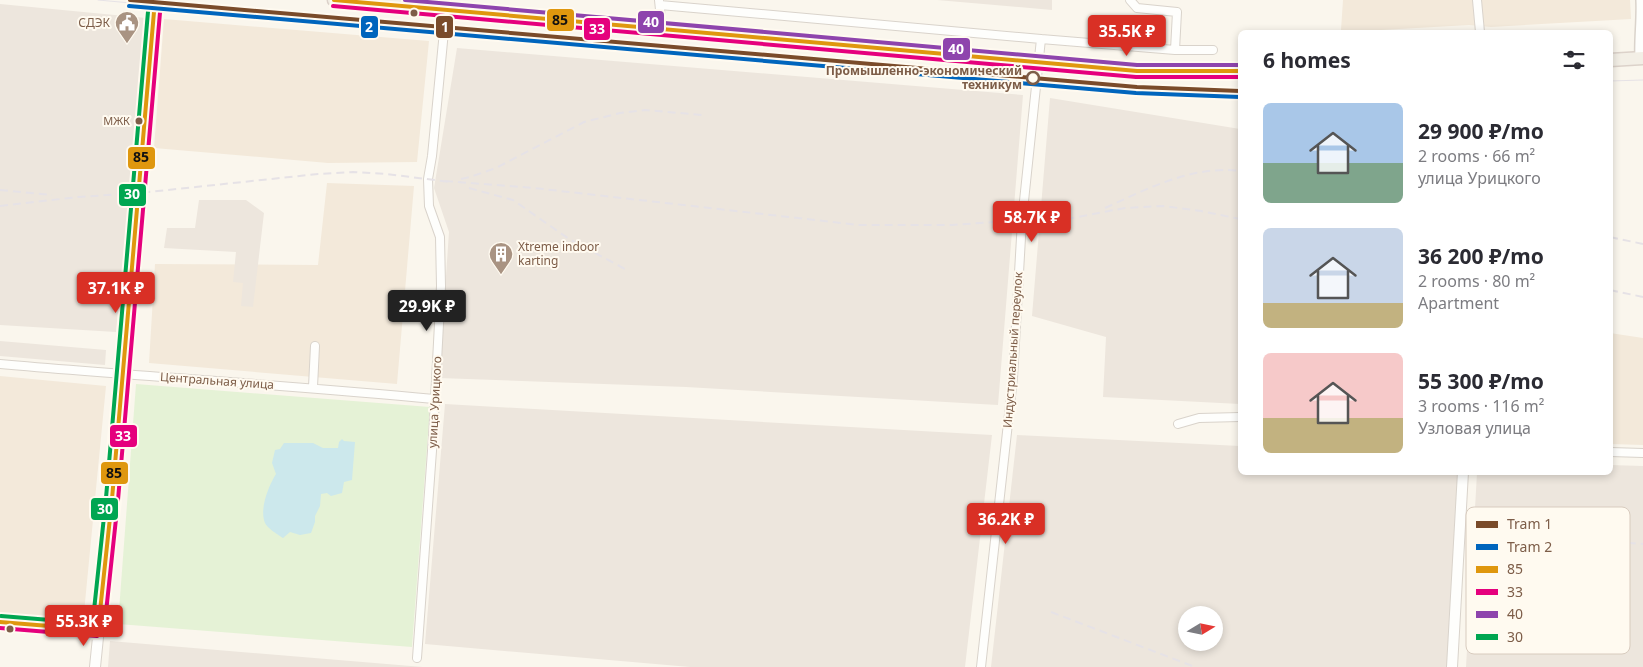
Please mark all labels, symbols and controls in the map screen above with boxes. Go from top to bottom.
unlabelled marker [409,8,419,18]
line badge: 85 [546,8,575,32]
public building icon: СДЭК [114,10,140,44]
text: 85 [552,10,568,29]
line badge: 40 [637,10,665,34]
text: 40 [643,12,659,31]
place label: СДЭК [78,14,110,31]
line badge: 2 [360,15,379,39]
line badge: 1 [435,15,454,39]
pin: 35.5K ₽ [1081,15,1173,57]
text: 2 [365,17,373,36]
text: 1 [441,17,449,36]
line badge: 33 [583,17,611,41]
text: 33 [589,19,605,38]
text: 35.5K ₽ [1099,20,1155,42]
line badge: 40 [942,37,971,61]
text: 40 [948,39,964,58]
text: 6 homes [1263,46,1351,74]
icon: filters [1560,46,1588,74]
place label: Промышленно-экономический техникум [826,62,1022,93]
marker: Промышленно-экономический техникум [1026,71,1040,85]
place label: МЖК [103,113,130,128]
marker: МЖК [134,116,144,126]
text: 29 900 ₽/mo [1418,117,1544,145]
icon: home [1303,123,1363,183]
text: 2 rooms · 66 m² [1418,145,1535,167]
line badge: 85 [127,146,156,170]
text: 85 [133,147,149,166]
text: улица Урицкого [1418,167,1541,189]
line badge: 30 [118,183,147,207]
text: 30 [124,184,140,203]
pin: 58.7K ₽ [986,200,1078,243]
text: 58.7K ₽ [1004,206,1060,228]
place label: Xtreme indoor karting [518,238,599,269]
building icon: Xtreme indoor karting [488,241,514,275]
text: 36 200 ₽/mo [1418,242,1544,270]
icon: home [1303,248,1363,308]
text: 2 rooms · 80 m² [1418,270,1535,292]
street label: Индустриальный переулок [999,271,1026,429]
pin: 37.1K ₽ [70,272,162,314]
text: 37.1K ₽ [88,277,144,299]
pin: 29.9K ₽ [381,290,473,332]
text: Apartment [1418,292,1499,314]
text: 29.9K ₽ [399,295,455,317]
street label: улица Урицкого [424,356,445,448]
text: 55 300 ₽/mo [1418,367,1544,395]
street label: Центральная улица [160,368,275,393]
icon: home [1303,373,1363,433]
text: 3 rooms · 116 m² [1418,395,1544,417]
text: Узловая улица [1418,417,1531,439]
line badge: 33 [109,424,138,448]
text: 33 [115,426,131,445]
line badge: 85 [100,461,129,485]
text: 85 [106,463,122,482]
line badge: 30 [90,497,119,521]
text: 30 [97,499,113,518]
pin: 36.2K ₽ [960,502,1052,545]
legend [1466,507,1630,654]
text: 36.2K ₽ [978,508,1034,530]
text: Tram 1 [1507,514,1552,533]
text: Tram 2 [1507,537,1552,556]
text: 85 [1507,559,1523,578]
text: 33 [1507,582,1523,601]
pin: 55.3K ₽ [38,604,130,647]
text: 40 [1507,604,1523,623]
north arrow [1178,606,1222,651]
map controls [1178,606,1223,651]
text: 55.3K ₽ [56,610,112,632]
unlabelled marker [5,624,15,634]
text: 30 [1507,627,1523,646]

